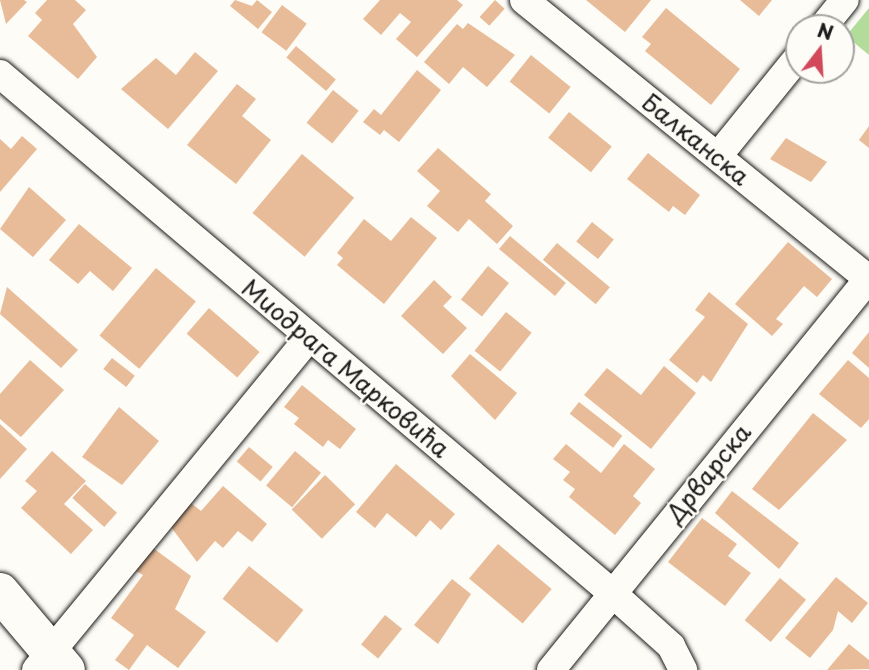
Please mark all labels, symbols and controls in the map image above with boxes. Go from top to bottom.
north arrow [785,14,855,84]
text: N [814,15,837,46]
street label: Балканска [637,87,755,191]
street label: Миодрага Марковића [236,272,456,464]
street label: Дрварска [660,418,756,528]

